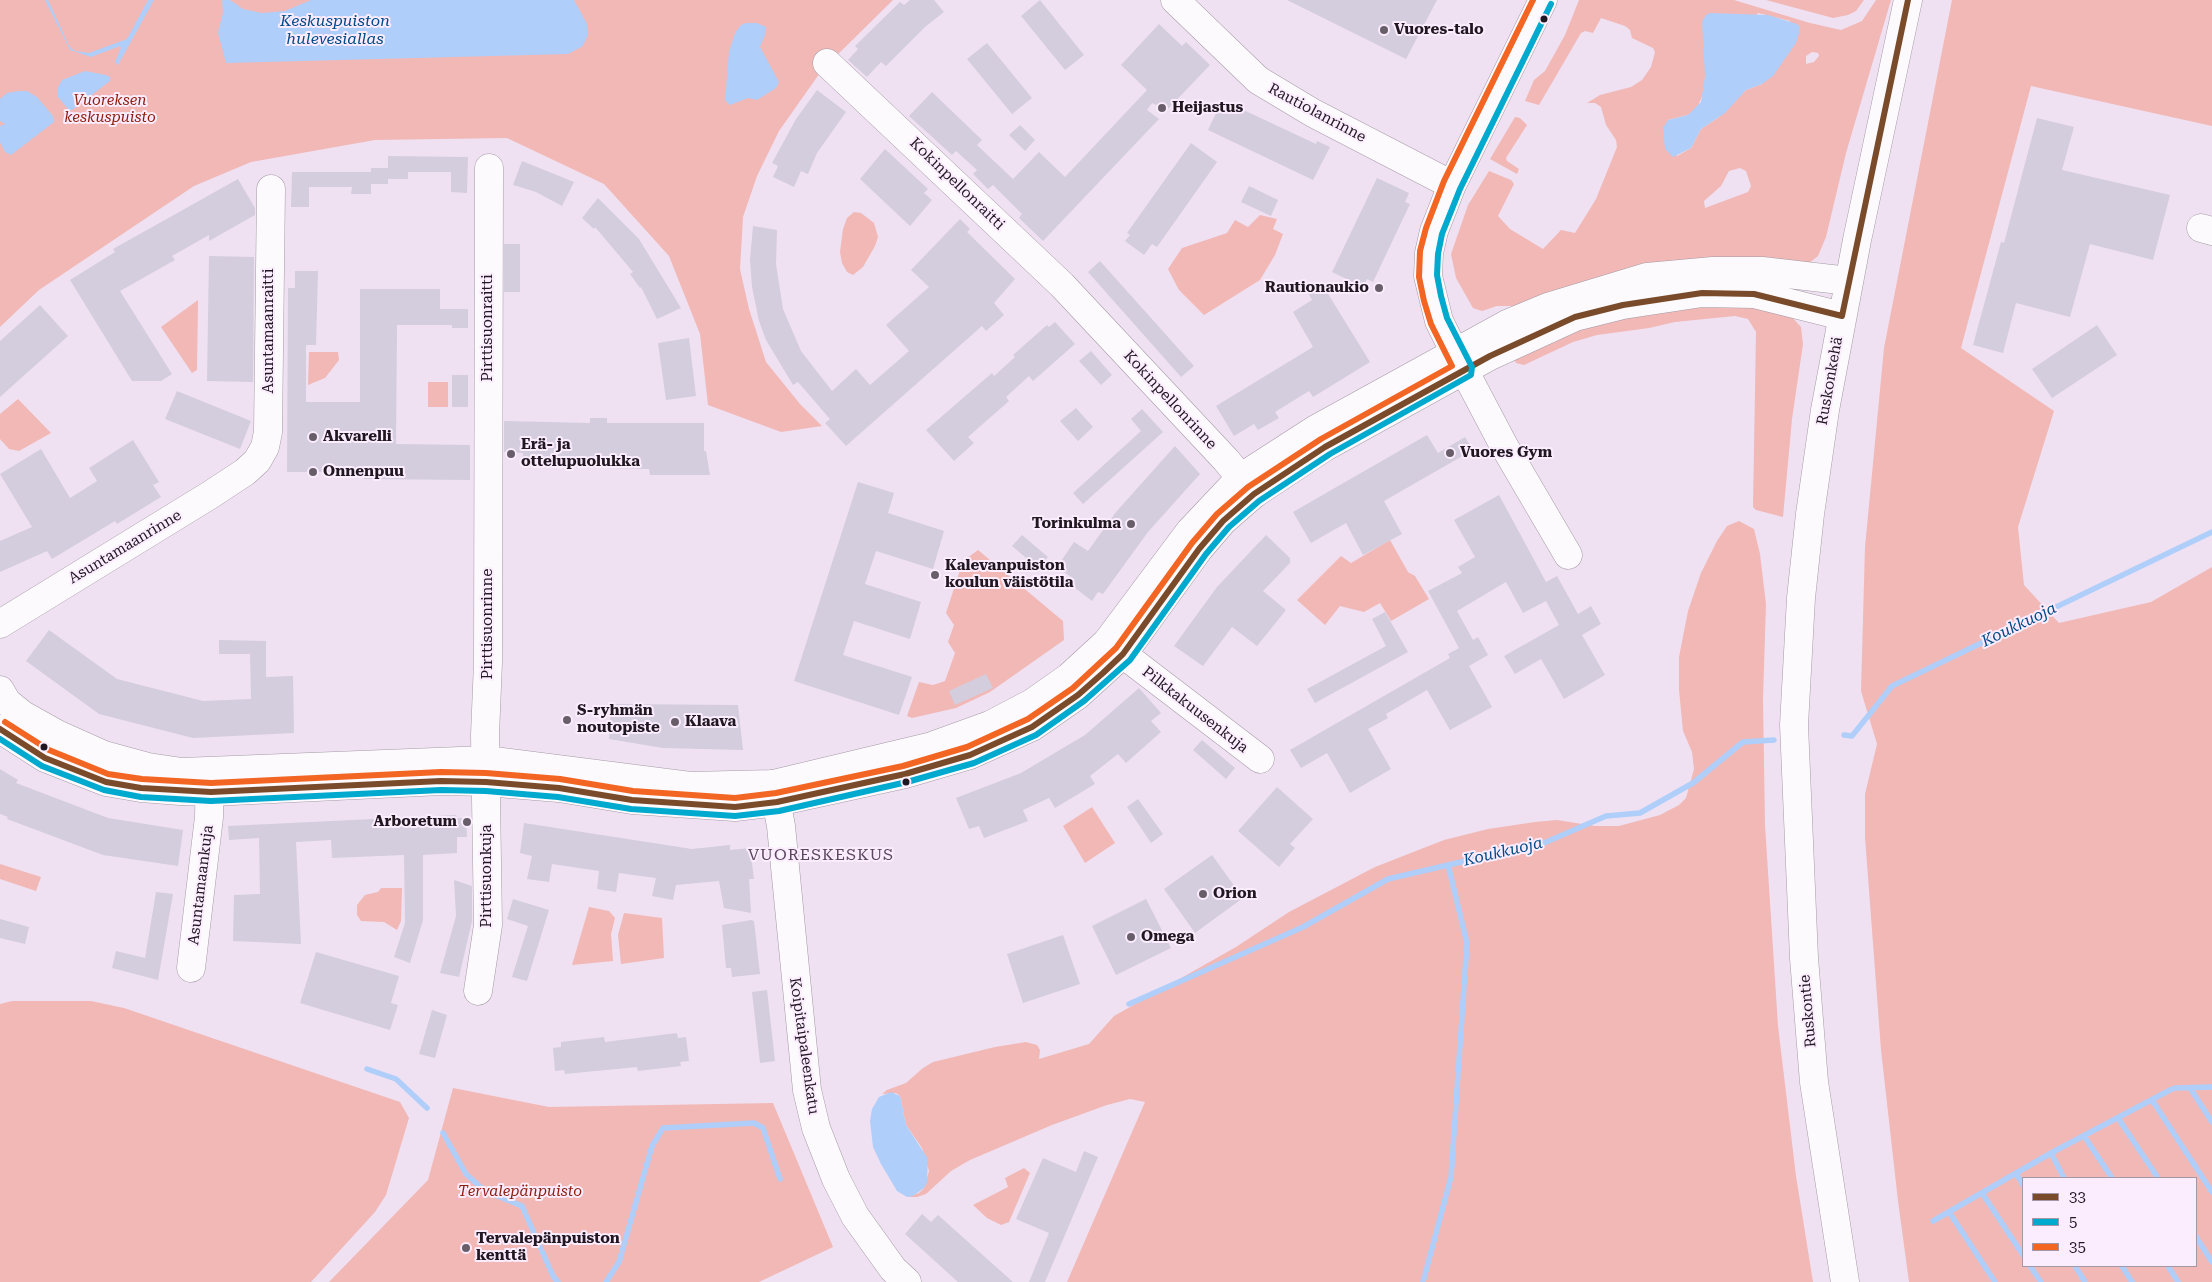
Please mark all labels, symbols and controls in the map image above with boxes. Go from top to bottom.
water label: Keskuspuiston hulevesiallas [280,11,390,49]
unlabelled marker [1539,14,1549,24]
place label: Vuores-talo [1394,21,1484,39]
marker: Vuores-talo [1378,24,1390,36]
street label: Rautiolanrinne [1265,80,1369,146]
park label: Vuoreksen keskuspuisto [64,92,156,127]
place label: Heijastus [1172,99,1243,117]
marker: Heijastus [1156,102,1168,114]
street label: Kokinpellonraitti [906,134,1008,234]
street label: Asuntamaanraitti [260,269,278,393]
street label: Pirttisuonraitti [479,274,497,382]
place label: Rautionaukio [1265,279,1369,297]
marker: Rautionaukio [1373,282,1385,294]
street label: Ruskonkehä [1813,335,1847,427]
street label: Kokinpellonrinne [1120,347,1220,453]
place label: Akvarelli [323,428,392,446]
marker: Akvarelli [307,431,319,443]
place label: Erä- ja ottelupuolukka [521,436,640,471]
place label: Vuores Gym [1460,444,1552,462]
marker: Vuores Gym [1444,447,1456,459]
marker: Erä- ja ottelupuolukka [505,448,517,460]
place label: Onnenpuu [323,463,404,481]
marker: Onnenpuu [307,466,319,478]
street label: Asuntamaanrinne [65,506,185,588]
place label: Torinkulma [1032,515,1121,533]
marker: Torinkulma [1125,518,1137,530]
place label: Kalevanpuiston koulun väistötila [945,557,1073,592]
street label: Pirttisuonrinne [479,569,497,679]
marker: Kalevanpuiston koulun väistötila [929,569,941,581]
water label: Koukkuoja [1978,599,2060,651]
street label: Pilkkakuusenkuja [1138,663,1252,757]
place label: S-ryhmän noutopiste [577,702,660,737]
place label: Klaava [685,713,736,731]
marker: S-ryhmän noutopiste [561,714,573,726]
marker: Klaava [669,716,681,728]
unlabelled marker [39,742,49,752]
unlabelled marker [901,777,911,787]
place label: Arboretum [374,813,457,831]
marker: Arboretum [461,816,473,828]
street label: Asuntamaankuja [185,824,217,946]
street label: Pirttisuonkuja [478,824,496,928]
water label: Koukkuoja [1461,834,1545,870]
district label: VUORESKESKUS [746,845,896,865]
place label: Orion [1213,885,1257,903]
marker: Orion [1197,888,1209,900]
place label: Omega [1141,928,1194,946]
marker: Omega [1125,931,1137,943]
street label: Ruskontie [1796,974,1820,1048]
street label: Koipitaipaleenkatu [785,976,823,1116]
legend [2022,1177,2197,1267]
park label: Tervalepänpuisto [458,1183,582,1201]
text: 33 [2069,1188,2086,1206]
text: 5 [2069,1213,2077,1231]
place label: Tervalepänpuiston kenttä [476,1230,620,1265]
text: 35 [2069,1238,2086,1256]
marker: Tervalepänpuiston kenttä [460,1242,472,1254]

